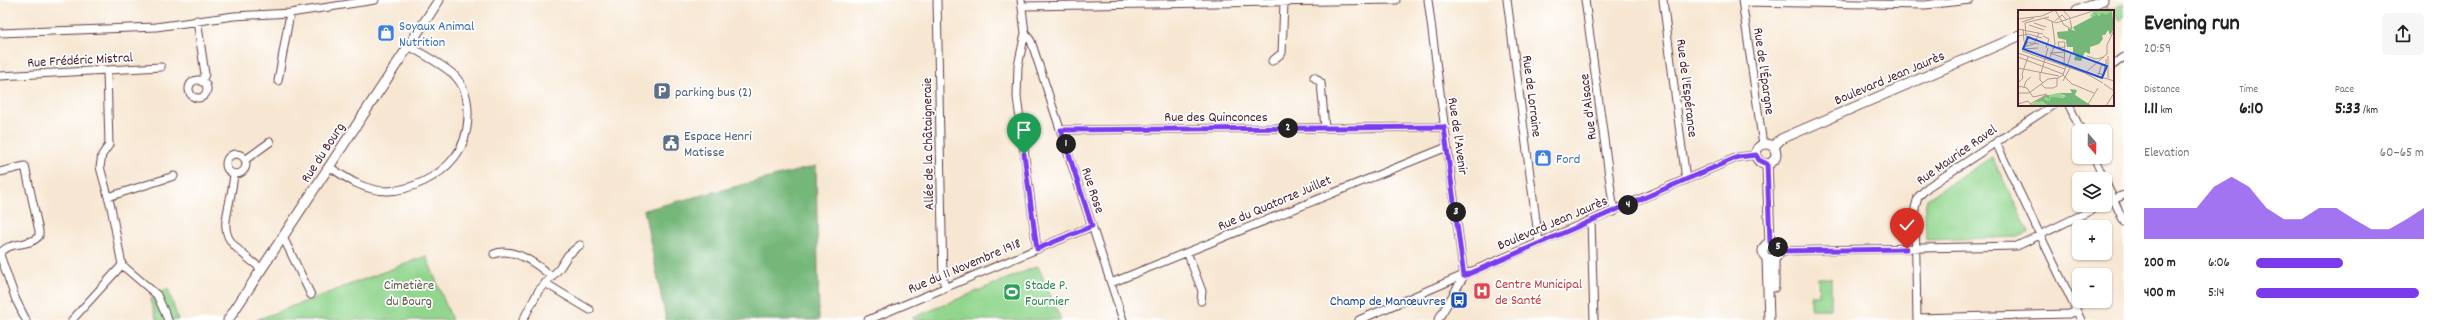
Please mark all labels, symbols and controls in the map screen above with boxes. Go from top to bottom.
text: Evening run [2144,9,2240,40]
inset map [2018,10,2114,106]
button: share [2382,13,2424,55]
place label: Soyaux Animal Nutrition [399,17,475,53]
shop icon: Soyaux Animal Nutrition [376,23,396,43]
street label: Rue de l'Épargne [1747,27,1779,116]
street label: Rue de l'Espérance [1670,38,1702,139]
text: 20:59 [2144,40,2171,59]
street label: Boulevard Jean Jaurès [1832,47,1948,111]
street label: Rue Frédéric Mistral [27,48,134,74]
street label: Rue de Lorraine [1516,54,1546,138]
street label: Rue d'Alsace [1575,72,1603,141]
street label: Allée de la Châtaigneraie [918,78,940,210]
parking icon: parking bus (2) [652,81,672,101]
text: Distance [2144,82,2180,98]
text: Time [2239,82,2258,98]
text: Pace [2335,82,2354,98]
place label: parking bus (2) [675,83,752,103]
street label: Rue de l'Avenir [1442,96,1472,177]
text: 1.11 [2144,98,2158,122]
text: 6:10 [2239,98,2263,122]
text: 5:33 [2335,98,2360,122]
text: km [2158,103,2173,119]
text: /km [2360,103,2378,119]
street label: Rue des Quinconces [1164,108,1268,128]
pin [1007,113,1041,154]
pin: 2 [1278,118,1298,138]
street label: Rue du Bourg [297,119,351,187]
icon: arrive [1013,119,1035,141]
text: 2 [1286,120,1290,136]
street label: Rue Maurice Ravel [1913,120,2002,191]
north arrow [2072,124,2112,164]
map controls [2072,124,2112,308]
place label: Espace Henri Matisse [684,127,752,163]
public building icon: Espace Henri Matisse [661,133,681,153]
pin: 1 [1056,134,1076,154]
text: 1 [1065,136,1067,152]
text: Elevation [2144,144,2189,163]
text: 60–65 m [2380,144,2424,163]
shop icon: Ford [1533,148,1553,168]
place label: Ford [1556,150,1580,170]
street label: Rue Rose [1075,165,1109,216]
street label: Rue du Quatorze Juillet [1215,171,1335,237]
button: layers [2072,172,2112,212]
street label: Boulevard Jean Jaurès [1495,192,1611,256]
pin: 4 [1618,195,1638,215]
text: 4 [1626,197,1630,213]
pin: 3 [1446,202,1466,222]
text: 3 [1454,204,1458,220]
pin [1890,208,1924,249]
icon: check [1896,214,1918,236]
button: + [2072,220,2112,260]
street label: Rue du 11 Novembre 1918 [905,234,1025,300]
pin: 5 [1768,237,1788,257]
text: 5 [1775,239,1781,255]
text: 200 m [2144,254,2176,273]
text: 6:06 [2208,254,2230,273]
button: − [2072,268,2112,308]
place label: Centre Municipal de Santé [1495,275,1583,311]
park label: Cimetière du Bourg [384,276,434,312]
place label: Stade P. Fournier [1025,276,1070,312]
hospital icon: Centre Municipal de Santé [1472,281,1492,301]
sports icon: Stade P. Fournier [1002,282,1022,302]
text: 400 m [2144,284,2175,303]
text: 5:14 [2208,284,2224,303]
bus stop icon: Champ de Manœuvres [1449,290,1469,310]
place label: Champ de Manœuvres [1330,292,1446,312]

